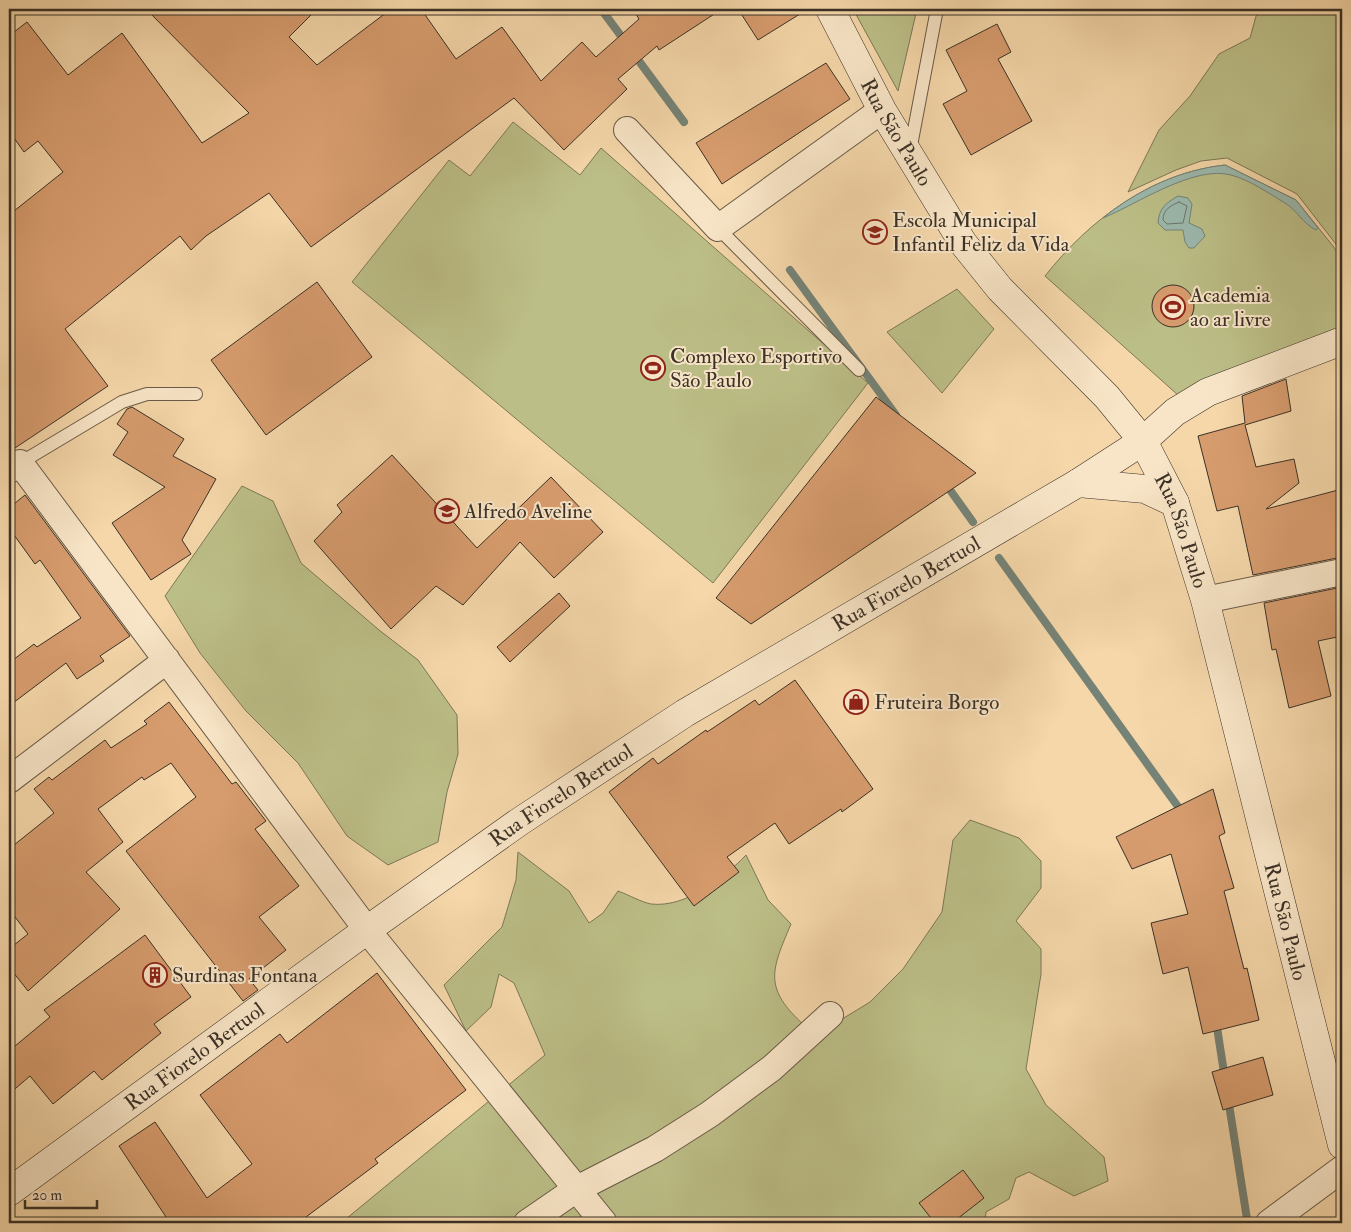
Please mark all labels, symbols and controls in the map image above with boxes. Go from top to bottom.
street label: Rua São Paulo [854,74,938,191]
place label: Escola Municipal Infantil Feliz da Vida [892,207,1070,258]
school or university icon: Escola Municipal Infantil Feliz da Vida [862,219,888,245]
place label: Academia ao ar livre [1189,282,1271,333]
sports icon: Academia ao ar livre [1160,294,1186,320]
place label: Complexo Esportivo São Paulo [670,343,842,394]
sports icon: Complexo Esportivo São Paulo [640,355,666,381]
street label: Rua São Paulo [1148,468,1213,591]
school or university icon: Alfredo Aveline [434,498,460,524]
place label: Alfredo Aveline [463,498,592,525]
street label: Rua Fiorelo Bertuol [828,530,986,638]
shop icon: Fruteira Borgo [843,689,869,715]
place label: Fruteira Borgo [874,689,999,716]
street label: Rua Fiorelo Bertuol [484,738,639,853]
street label: Rua São Paulo [1258,860,1313,983]
building icon: Surdinas Fontana [142,962,168,988]
place label: Surdinas Fontana [172,962,318,989]
street label: Rua Fiorelo Bertuol [119,996,271,1117]
scale bar [25,1177,98,1209]
text: 20 m [32,1186,62,1205]

